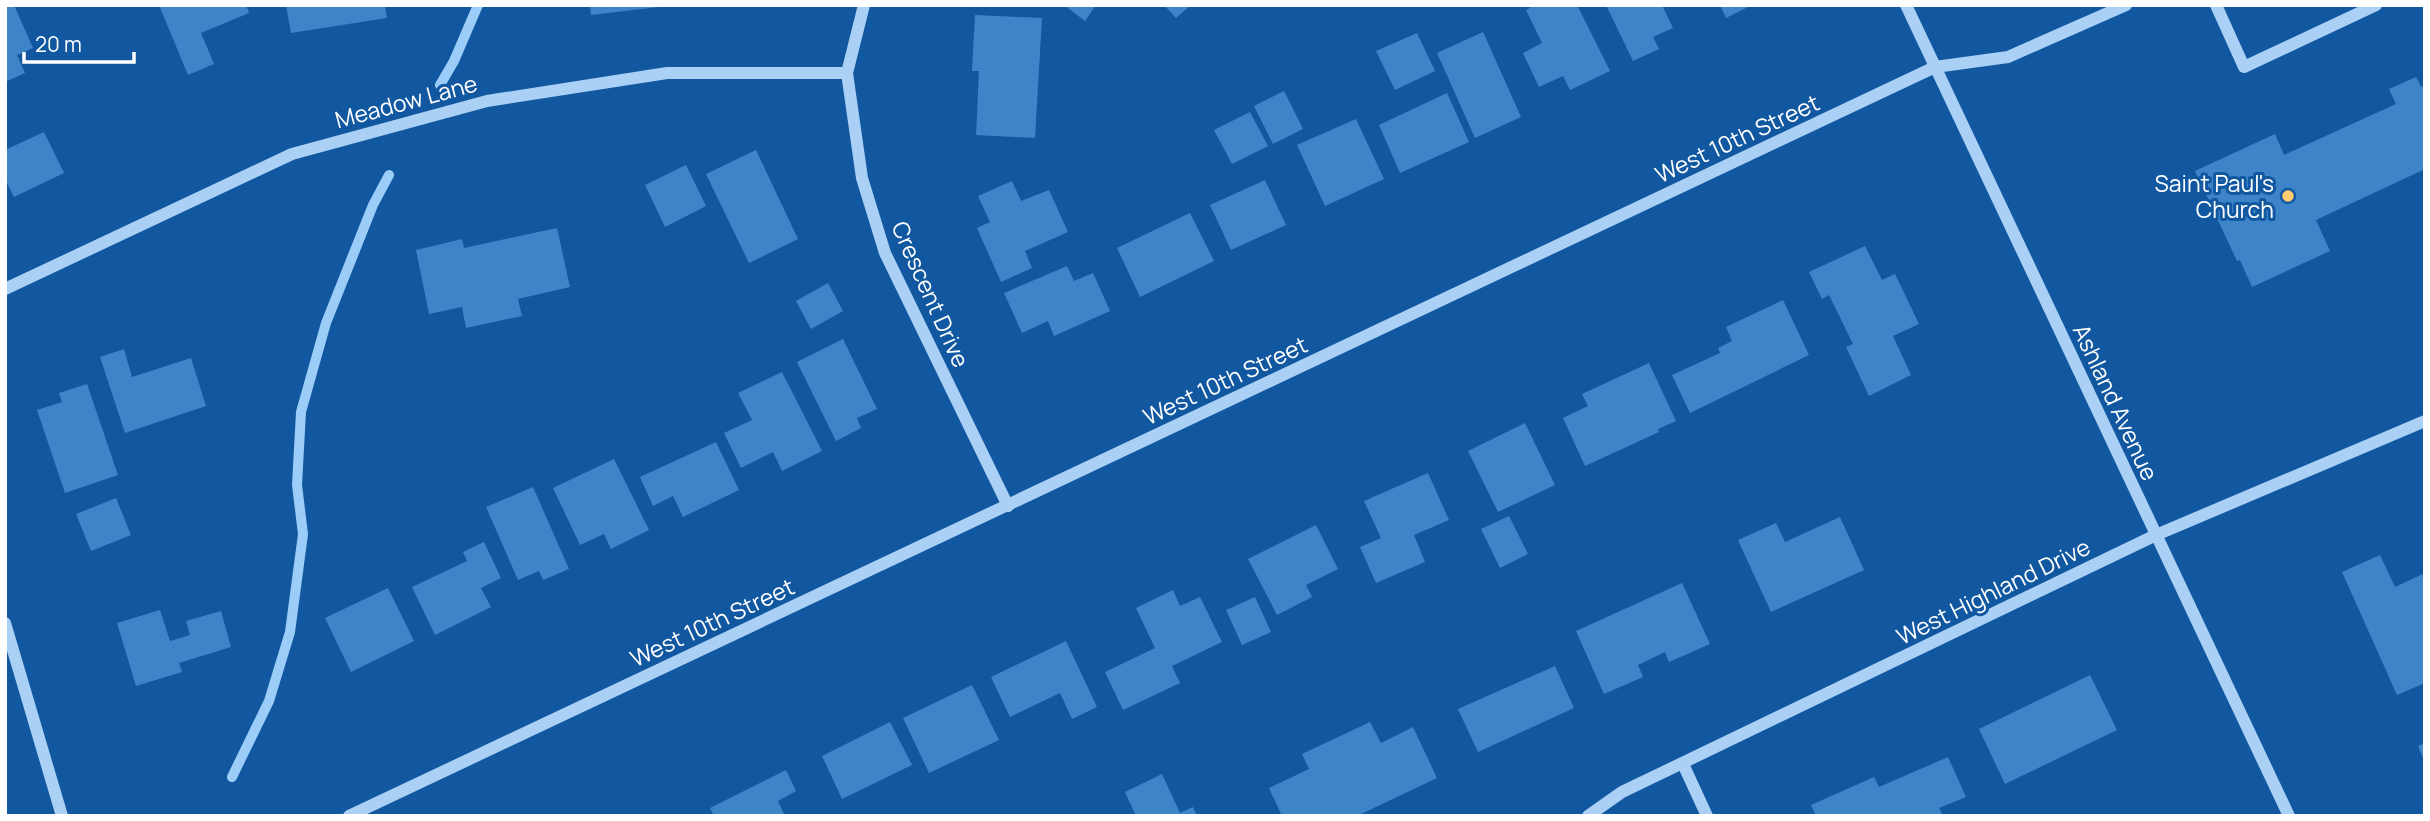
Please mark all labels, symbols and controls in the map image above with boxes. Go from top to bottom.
scale bar [24,21,135,65]
text: 20 m [35,30,82,58]
street label: Meadow Lane [331,67,481,135]
street label: West 10th Street [1650,86,1824,190]
place label: Saint Paul's Church [2155,167,2274,225]
marker: Saint Paul's Church [2280,188,2296,204]
street label: Crescent Drive [884,216,978,372]
street label: Ashland Avenue [2066,319,2166,485]
street label: West 10th Street [1138,328,1312,432]
street label: West Highland Drive [1891,530,2095,652]
street label: West 10th Street [625,570,799,674]

